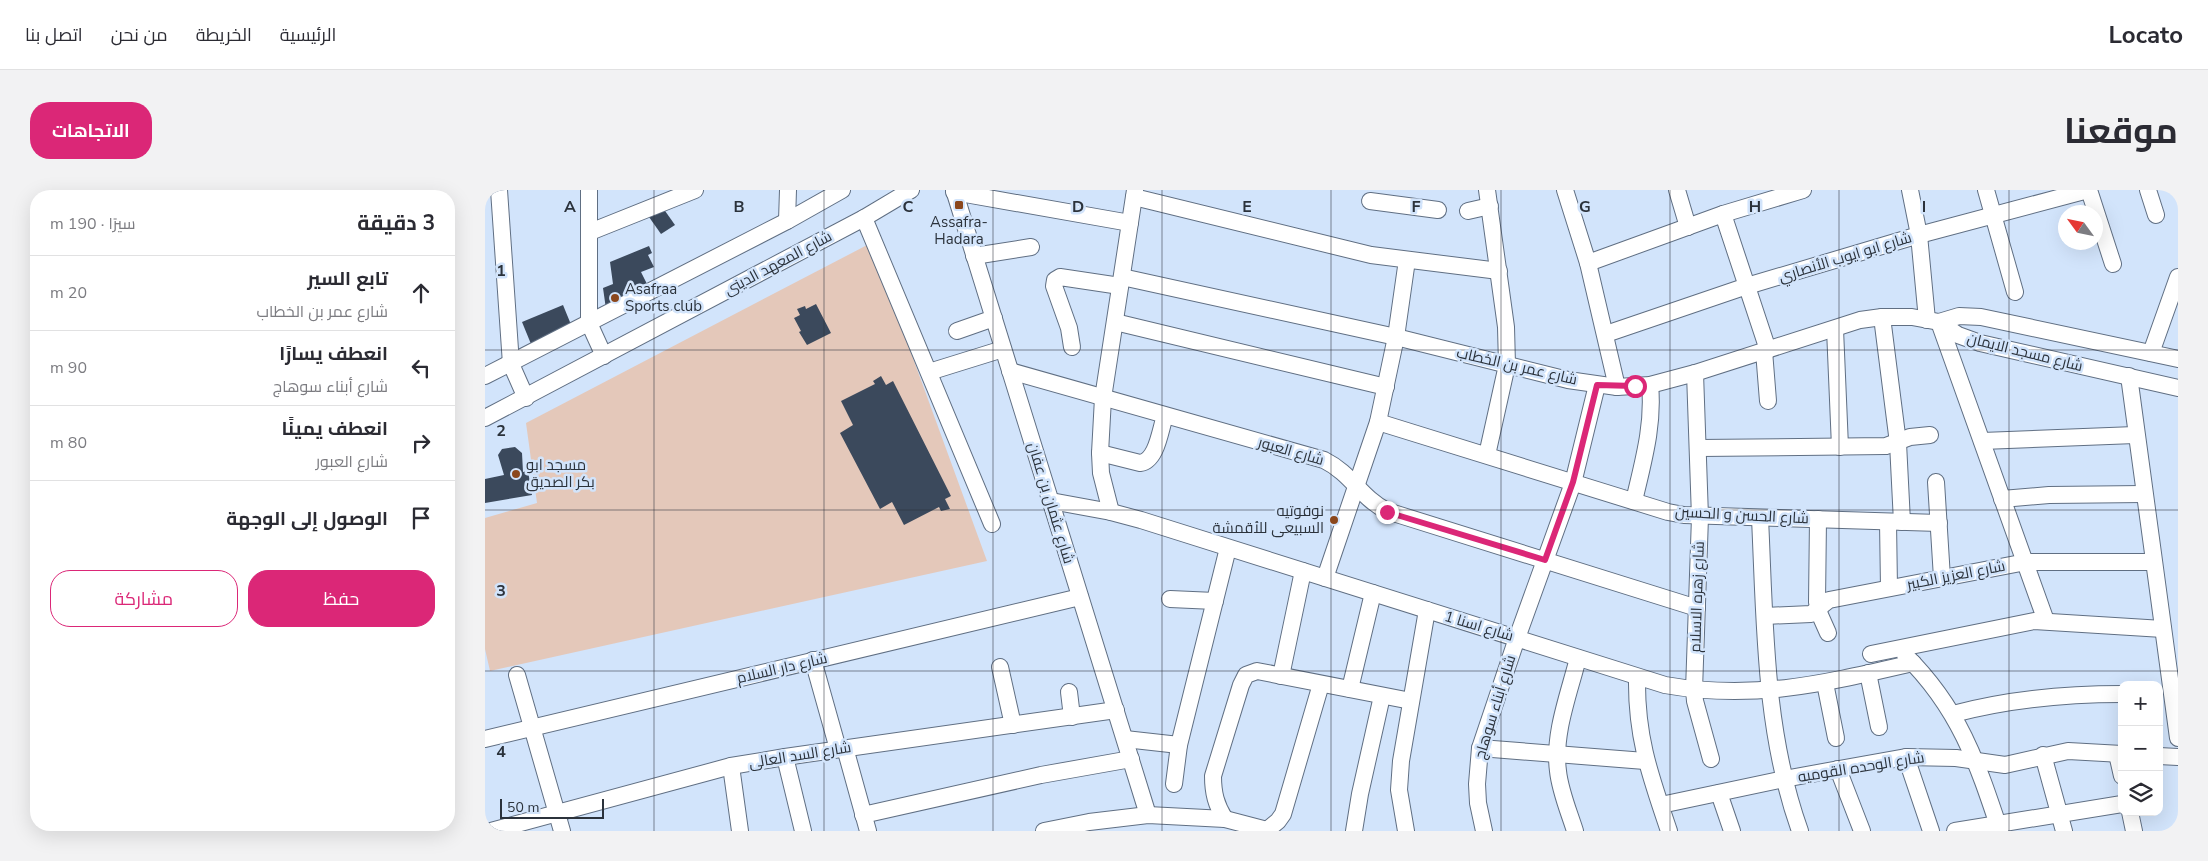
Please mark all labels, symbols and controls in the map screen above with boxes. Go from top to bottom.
text: Locato [2109,19,2183,51]
text: اتصل بنا [25,23,83,47]
text: من نحن [111,23,168,47]
text: الخريطة [196,23,252,47]
text: الرئيسية [280,23,336,47]
button: الاتجاهات [30,102,152,159]
text: موقعنا [2064,108,2178,155]
text: A [564,196,576,218]
text: B [733,196,745,218]
text: C [903,196,914,218]
text: D [1072,196,1084,218]
text: E [1242,196,1252,218]
text: F [1412,196,1421,218]
text: G [1579,196,1591,218]
text: H [1749,196,1761,218]
text: I [1922,196,1926,218]
marker: Assafra- Hadara [953,199,965,211]
north arrow [2058,205,2103,250]
text: 3 دقيقة [357,209,435,237]
place label: Assafra- Hadara [930,212,988,249]
text: سيرًا · 190 m [50,213,136,235]
street label: شارع المعهد الدينى [721,226,836,301]
street label: شارع ابو ايوب الأنصاري [1776,227,1915,289]
text: 1 [496,260,506,282]
text: تابع السير [307,266,388,292]
icon: ahead [407,279,435,307]
place label: Asafraa Sports club [625,279,702,316]
text: 20 m [50,282,87,304]
marker: Asafraa Sports club [609,292,621,304]
text: شارع عمر بن الخطاب [256,301,388,323]
street label: شارع مسجد الايمان [1965,328,2085,377]
text: انعطف يسارًا [279,341,388,367]
street label: شارع عمر بن الخطاب [1454,342,1579,391]
icon: left [407,354,435,382]
text: 90 m [50,357,87,379]
route start [1624,375,1647,398]
text: شارع أبناء سوهاج [273,376,388,398]
text: انعطف يمينًا [282,416,388,442]
text: 2 [496,420,506,442]
icon: right [407,429,435,457]
text: 80 m [50,432,87,454]
street label: شارع العبور [1254,432,1326,471]
street label: شارع عثمان بن عفان [1022,440,1079,566]
text: شارع العبور [316,451,388,473]
place label: مسجد ابو بكر الصديق [526,455,595,492]
marker: مسجد ابو بكر الصديق [510,468,522,480]
place label: نوفوتيه السبيعى للأقمشة [1212,501,1324,538]
route end [1376,501,1399,524]
street label: شارع الحسن و الحسين [1674,502,1809,529]
icon: arrive [407,504,435,532]
text: الوصول إلى الوجهة [226,506,388,532]
marker: نوفوتيه السبيعى للأقمشة [1328,514,1340,526]
street label: شارع زهره الاسلام [1685,541,1710,653]
street label: شارع العزيز الكبير [1904,556,2007,596]
button: مشاركة [50,570,238,627]
button: حفظ [248,570,435,627]
text: 3 [496,580,506,602]
street label: شارع اسنا 1 [1442,606,1516,647]
street label: شارع دار السلام [735,648,830,689]
street label: شارع أبناء سوهاج [1470,652,1521,762]
map controls [2118,681,2163,816]
button: + [2118,681,2163,726]
button: − [2118,726,2163,771]
street label: شارع السد العالى [747,737,853,774]
text: 4 [496,741,506,763]
street label: شارع الوحده القوميه [1796,747,1926,788]
button: layers [2118,771,2163,816]
scale bar [500,796,604,819]
text: 50 m [507,798,539,817]

